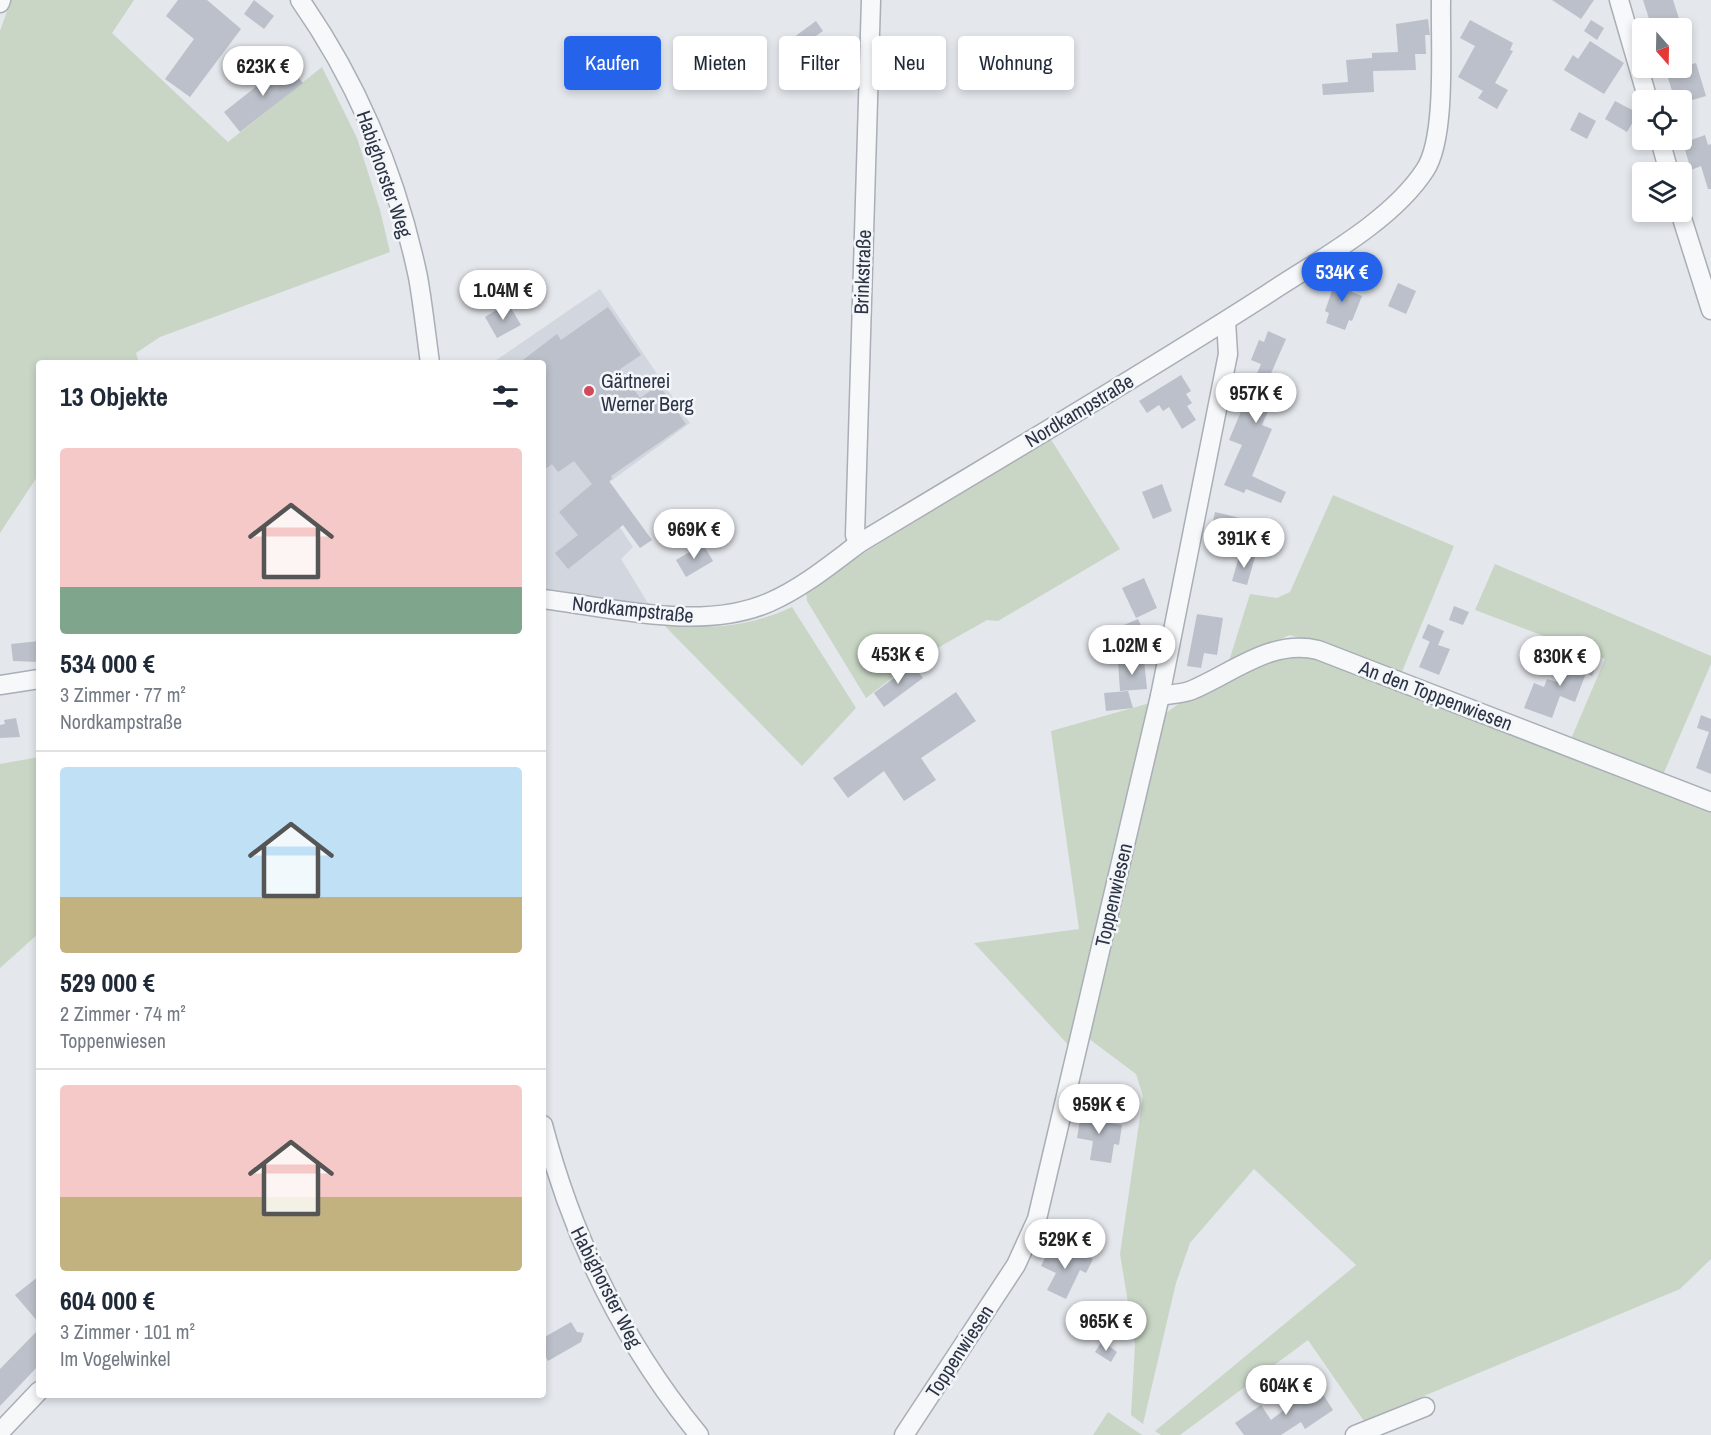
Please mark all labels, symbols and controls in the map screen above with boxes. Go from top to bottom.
north arrow [1632,18,1692,78]
map controls [1632,18,1692,222]
chip: Kaufen [564,36,661,90]
chip: Mieten [673,36,767,90]
chip: Filter [779,36,860,90]
chip: Neu [872,36,946,90]
chip: Wohnung [958,36,1074,90]
pin: 623K € [214,46,312,97]
text: 623K € [237,52,289,79]
button: locate [1632,90,1692,150]
street label: Habighorster Weg [351,107,419,241]
button: layers [1632,162,1692,222]
street label: Brinkstraße [847,229,877,315]
pin: 534K € [1293,252,1391,303]
text: 534K € [1316,258,1368,285]
pin: 1.04M € [448,270,558,321]
text: 1.04M € [473,276,533,303]
place label: Gärtnerei Werner Berg [601,367,694,417]
street label: Nordkampstraße [1020,367,1138,453]
pin: 957K € [1207,373,1305,424]
text: 13 Objekte [60,379,168,414]
text: 957K € [1230,379,1282,406]
icon: filters [489,380,522,413]
marker: Gärtnerei Werner Berg [582,384,596,398]
icon: home [237,487,345,595]
pin: 969K € [645,509,743,560]
text: 969K € [668,515,720,542]
pin: 391K € [1195,518,1293,569]
text: 391K € [1218,524,1270,551]
street label: Nordkampstraße [571,589,695,629]
pin: 1.02M € [1077,625,1187,676]
text: 1.02M € [1102,631,1162,658]
pin: 453K € [849,634,947,685]
pin: 830K € [1511,636,1609,687]
text: 453K € [872,640,924,667]
text: 830K € [1534,642,1586,669]
text: 534 000 € [60,646,155,681]
street label: An den Toppenwiesen [1355,653,1516,737]
text: 3 Zimmer · 77 m² [60,681,186,708]
text: Nordkampstraße [60,708,182,735]
icon: home [237,806,345,914]
street label: Toppenwiesen [1088,840,1138,950]
text: 529 000 € [60,965,155,1000]
text: 2 Zimmer · 74 m² [60,1000,186,1027]
text: Toppenwiesen [60,1027,166,1054]
pin: 959K € [1050,1084,1148,1135]
text: 959K € [1073,1090,1125,1117]
icon: home [237,1124,345,1232]
pin: 529K € [1016,1219,1114,1270]
street label: Habighorster Weg [565,1222,649,1352]
text: 529K € [1039,1225,1091,1252]
text: 604 000 € [60,1283,155,1318]
street label: Toppenwiesen [919,1299,999,1403]
pin: 965K € [1057,1301,1155,1352]
text: 965K € [1080,1307,1132,1334]
text: 3 Zimmer · 101 m² [60,1318,195,1345]
text: Im Vogelwinkel [60,1345,170,1372]
pin: 604K € [1237,1365,1335,1416]
text: 604K € [1260,1371,1312,1398]

